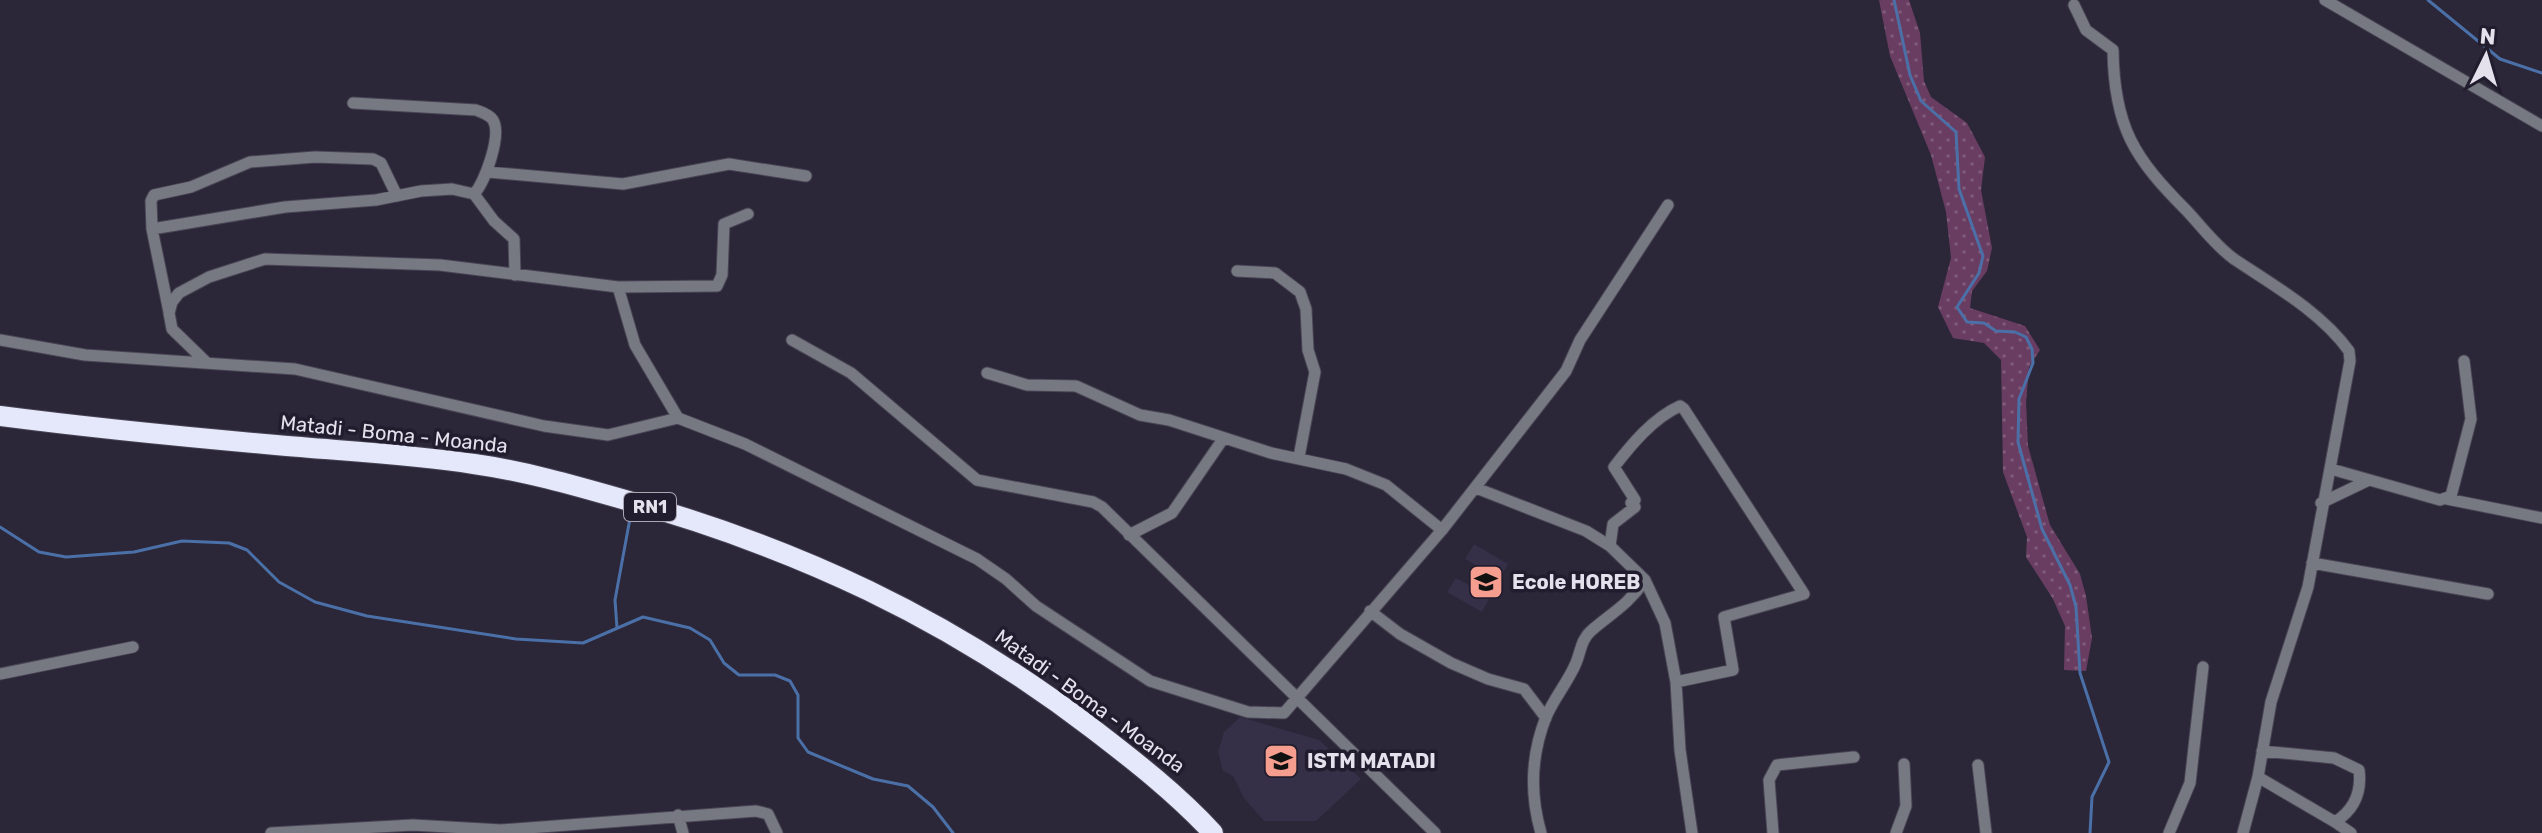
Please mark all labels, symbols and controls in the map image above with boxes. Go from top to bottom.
north arrow [2446,16,2526,96]
text: N [2479,22,2497,51]
street label: Matadi - Boma - Moanda [279,410,509,458]
road number: RN1 [624,493,676,521]
school or university icon: Ecole HOREB [1467,563,1505,601]
place label: Ecole HOREB [1512,570,1640,594]
street label: Matadi - Boma - Moanda [991,624,1189,778]
school or university icon: ISTM MATADI [1262,742,1300,780]
place label: ISTM MATADI [1307,749,1436,773]

